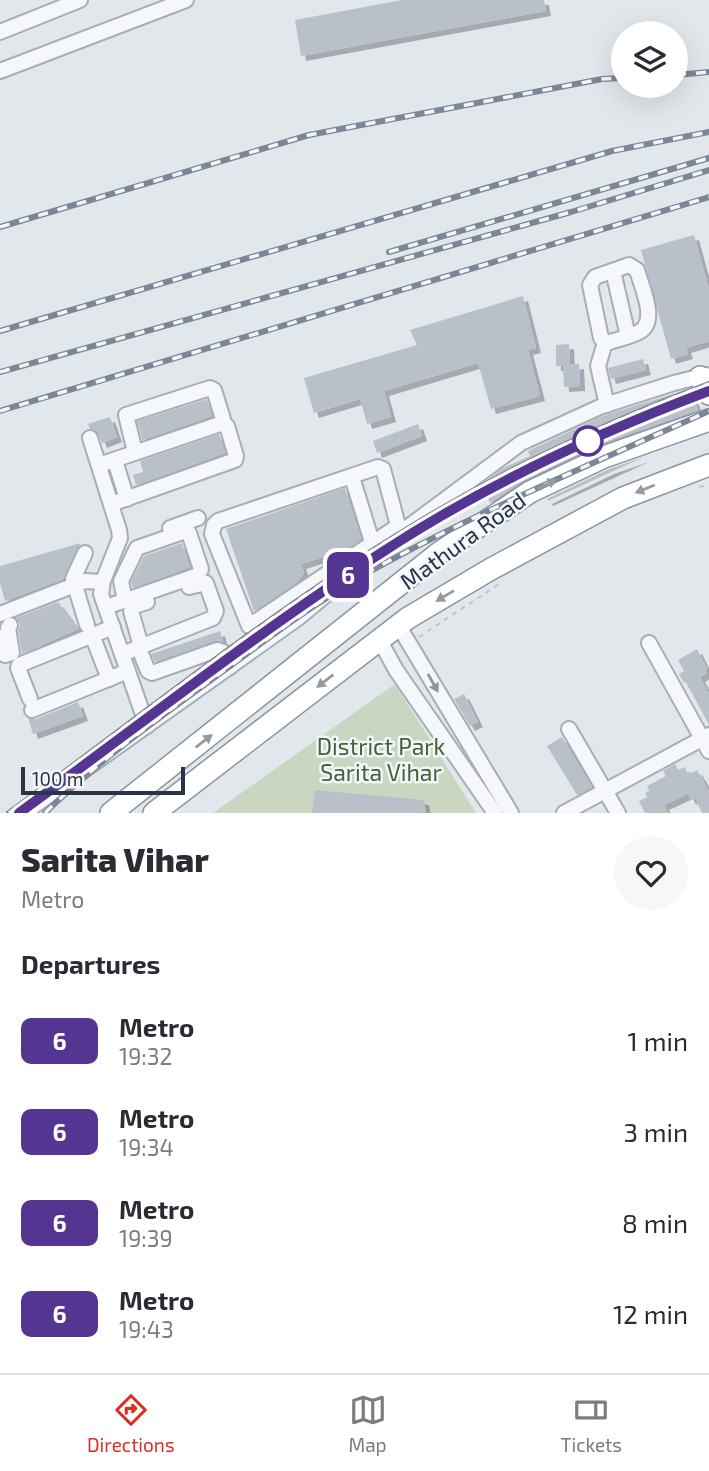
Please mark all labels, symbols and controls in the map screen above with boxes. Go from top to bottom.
map controls [611,21,688,98]
button: layers [611,21,688,98]
unlabelled marker [573,426,603,456]
one-way arrow [537,478,558,489]
one-way arrow [635,484,656,495]
street label: Mathura Road [394,485,531,595]
line badge: 6 [325,552,371,598]
text: 6 [341,560,355,589]
one-way arrow [435,590,454,603]
one-way arrow [316,674,334,689]
one-way arrow [427,674,439,693]
park label: District Park Sarita Vihar [317,732,446,786]
one-way arrow [194,733,212,748]
scale bar [21,764,186,796]
text: 100 m [32,767,83,790]
button: heart [614,836,688,910]
text: Sarita Vihar [21,839,209,879]
text: Metro [21,885,84,913]
text: Departures [21,948,160,979]
text: Metro [119,1011,194,1042]
text: 1 min [628,1025,688,1056]
text: 6 [52,1026,67,1055]
text: 19:32 [119,1042,172,1070]
text: Metro [119,1102,194,1133]
text: 3 min [623,1116,688,1147]
text: 6 [52,1117,67,1146]
text: 19:34 [119,1133,174,1161]
text: Metro [119,1193,194,1224]
text: 8 min [622,1207,688,1238]
text: 6 [52,1208,67,1237]
text: 19:39 [119,1224,173,1252]
text: Metro [119,1284,194,1315]
text: 12 min [613,1298,688,1329]
text: 6 [52,1299,67,1328]
text: 19:43 [119,1315,174,1343]
tab: Directions [87,1391,175,1456]
tab: Map [348,1391,387,1456]
tab: Tickets [560,1391,622,1456]

